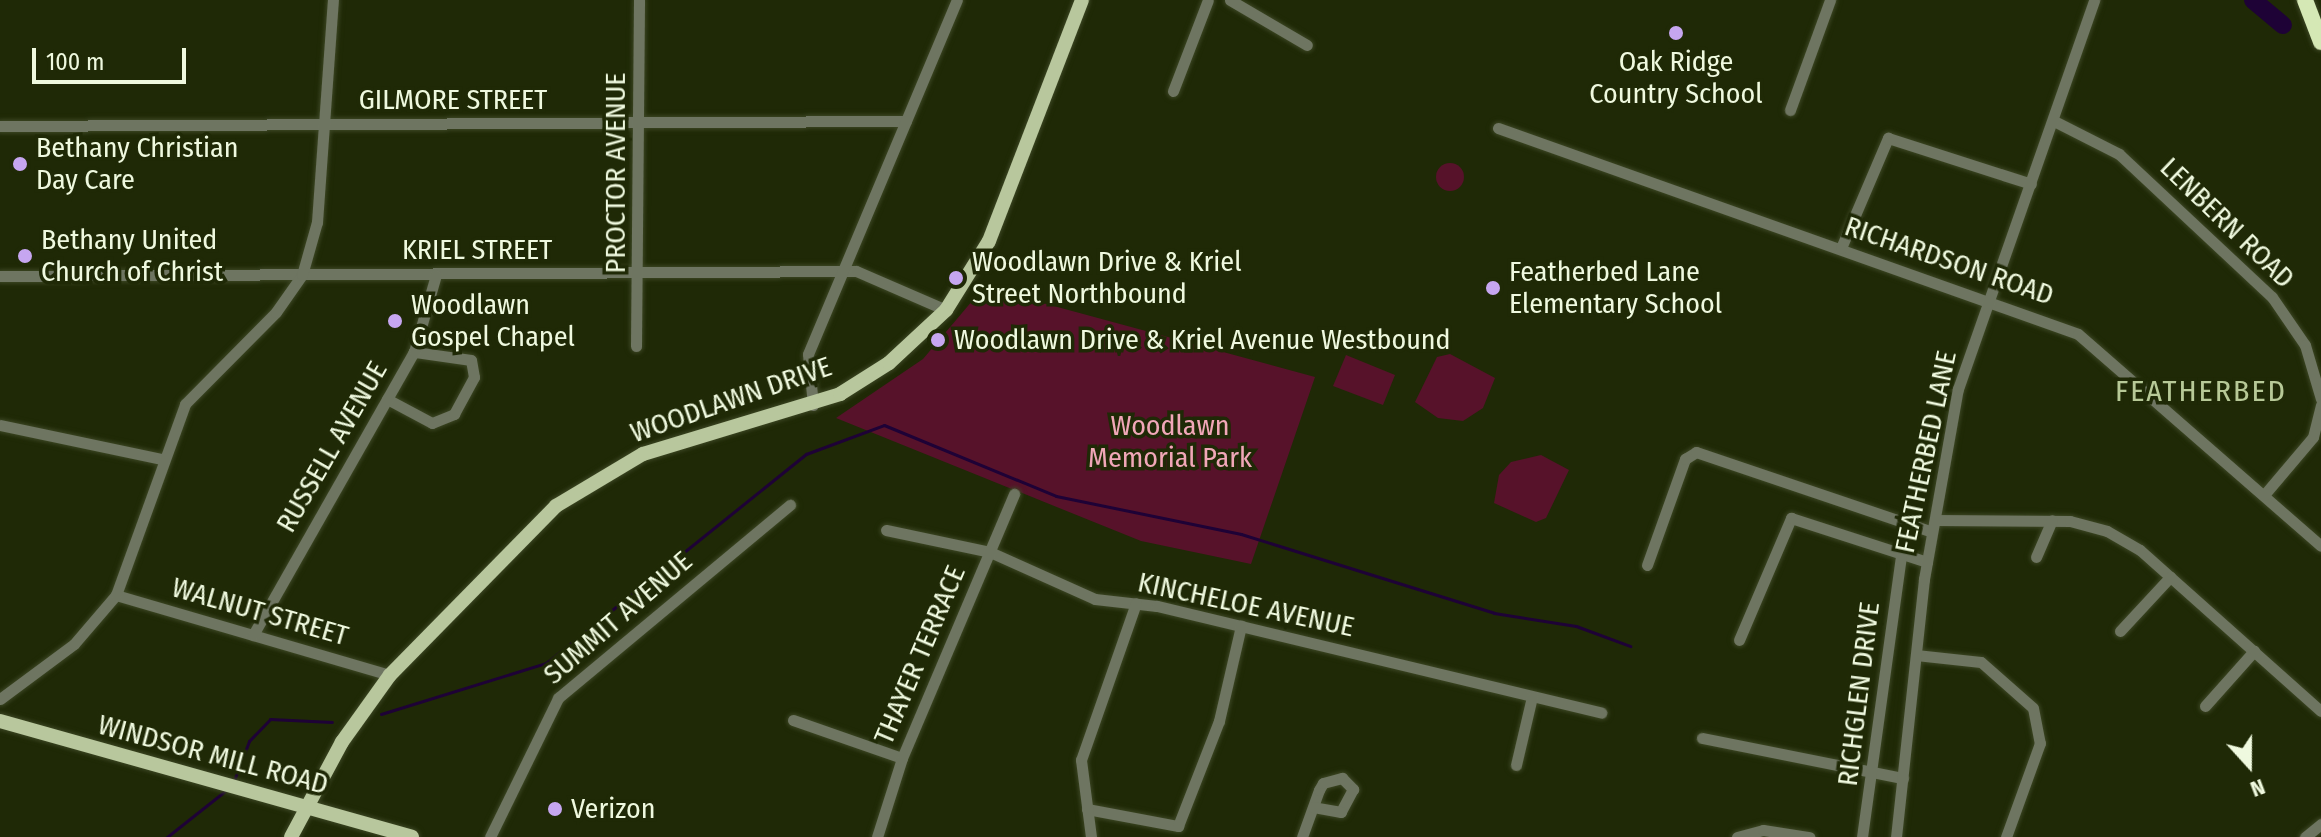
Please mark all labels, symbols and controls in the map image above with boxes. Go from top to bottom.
marker: Oak Ridge Country School [1667,24,1685,42]
scale bar [36,32,190,82]
place label: Oak Ridge Country School [1589,45,1763,111]
text: 100 m [46,48,104,76]
street label: PROCTOR AVENUE [599,73,633,273]
street label: GILMORE STREET [359,83,547,117]
place label: Bethany Christian Day Care [36,131,239,197]
street label: LENBERN ROAD [2153,151,2301,295]
marker: Bethany Christian Day Care [11,155,29,173]
street label: RICHARDSON ROAD [1840,210,2058,312]
place label: Bethany United Church of Christ [41,223,223,289]
street label: KRIEL STREET [402,233,552,267]
place label: Woodlawn Drive & Kriel Street Northbound [972,245,1242,311]
marker: Bethany United Church of Christ [16,247,34,265]
place label: Featherbed Lane Elementary School [1509,255,1722,321]
marker: Woodlawn Drive & Kriel Street Northbound [947,269,965,287]
marker: Featherbed Lane Elementary School [1484,279,1502,297]
place label: Woodlawn Gospel Chapel [411,288,575,354]
marker: Woodlawn Gospel Chapel [386,312,404,330]
place label: Woodlawn Drive & Kriel Avenue Westbound [954,323,1451,357]
marker: Woodlawn Drive & Kriel Avenue Westbound [929,331,947,349]
street label: FEATHERBED LANE [1888,348,1964,556]
street label: WOODLAWN DRIVE [626,350,836,450]
street label: RUSSELL AVENUE [270,356,394,538]
district label: FEATHERBED [2115,373,2287,409]
park label: Woodlawn Memorial Park [1088,409,1252,475]
street label: SUMMIT AVENUE [537,545,699,691]
street label: THAYER TERRACE [867,561,973,749]
street label: KINCHELOE AVENUE [1135,566,1357,644]
street label: WALNUT STREET [168,571,352,653]
street label: RICHGLEN DRIVE [1831,600,1887,788]
street label: WINDSOR MILL ROAD [94,708,332,802]
north arrow [2209,725,2289,805]
text: N [2247,773,2269,803]
place label: Verizon [571,792,656,826]
marker: Verizon [546,800,564,818]

